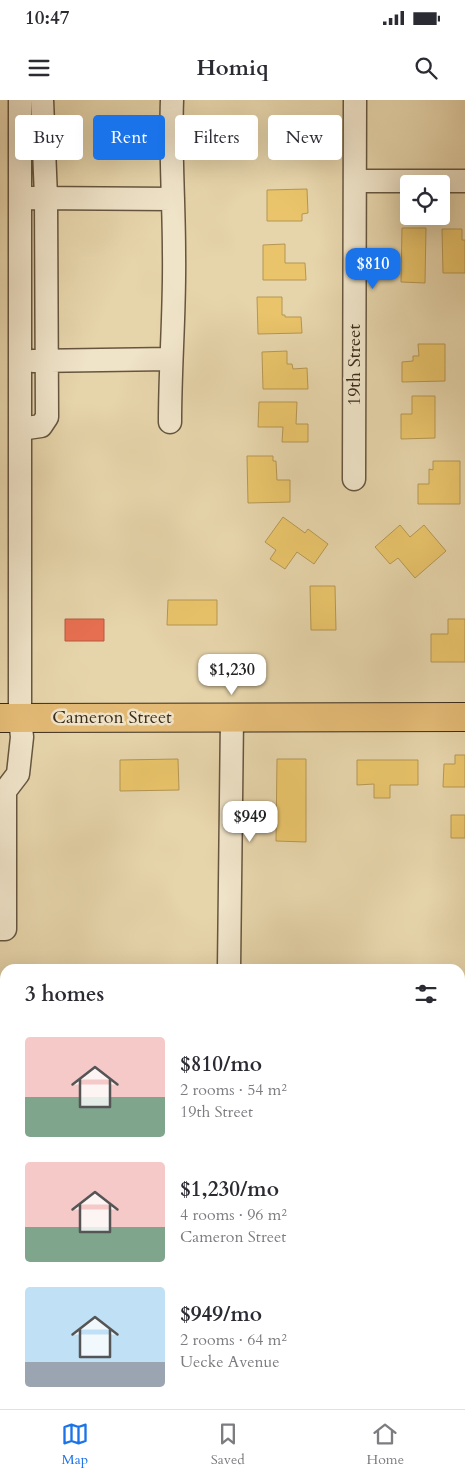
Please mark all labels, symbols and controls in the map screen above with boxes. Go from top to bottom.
text: 10:47 [25,5,69,31]
text: Homiq [196,53,269,83]
icon: menu [25,54,53,82]
icon: search [412,54,440,82]
chip: Buy [15,115,83,160]
chip: Rent [93,115,165,160]
chip: Filters [175,115,258,160]
chip: New [268,115,342,160]
map controls [400,175,450,225]
button: locate [400,175,450,225]
pin: $810 [343,248,403,290]
text: $810 [357,253,389,275]
street label: 19th Street [342,324,367,406]
pin: $1,230 [191,654,273,696]
text: $1,230 [209,659,255,681]
street label: Cameron Street [52,705,172,730]
pin: $949 [220,800,280,843]
text: $949 [234,806,266,828]
text: 3 homes [25,980,104,1009]
icon: filters [412,980,440,1008]
text: $810/mo [180,1050,262,1079]
icon: home [65,1057,125,1117]
text: 2 rooms · 54 m² [180,1079,287,1101]
text: 19th Street [180,1101,253,1123]
text: $1,230/mo [180,1175,279,1204]
icon: home [65,1182,125,1242]
text: 4 rooms · 96 m² [180,1204,287,1226]
text: Cameron Street [180,1226,286,1248]
text: $949/mo [180,1300,262,1329]
icon: home [65,1307,125,1367]
text: 2 rooms · 64 m² [180,1329,287,1351]
text: Uecke Avenue [180,1351,280,1373]
tab: Map [61,1420,89,1469]
tab: Saved [211,1420,245,1469]
tab: Home [367,1420,404,1469]

